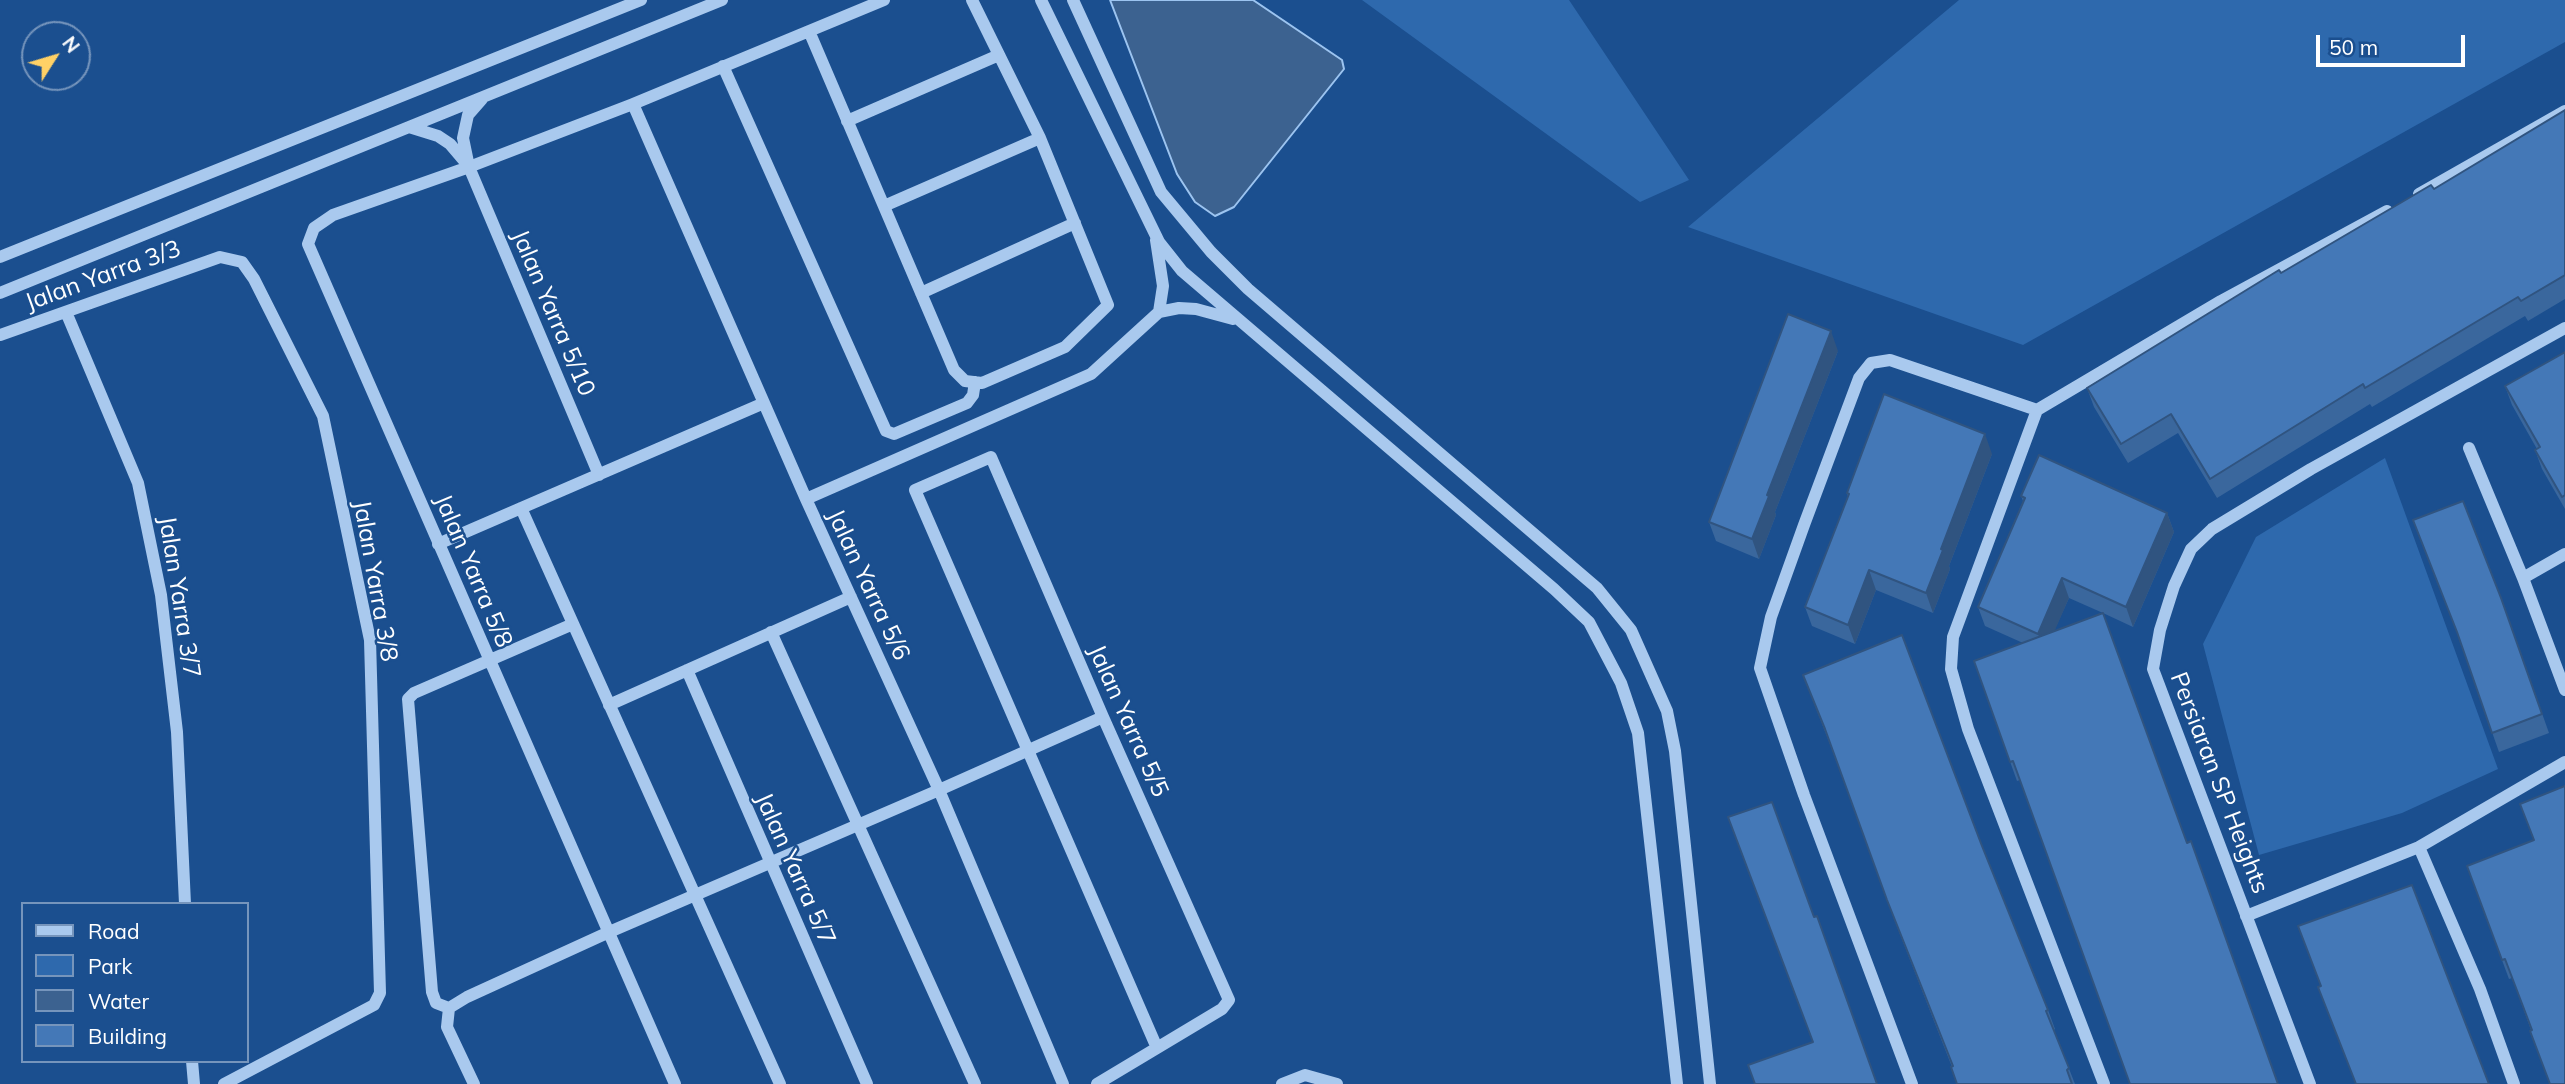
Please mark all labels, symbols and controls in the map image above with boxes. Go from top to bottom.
north arrow [21,21,91,91]
scale bar [2320,21,2469,65]
text: N [57,32,85,58]
text: 50 m [2329,34,2378,60]
street label: Jalan Yarra 5/10 [505,225,601,401]
street label: Jalan Yarra 3/3 [21,235,185,317]
street label: Jalan Yarra 5/8 [428,490,518,652]
street label: Jalan Yarra 3/8 [347,498,403,664]
street label: Jalan Yarra 5/6 [820,505,916,665]
street label: Jalan Yarra 3/7 [152,514,206,680]
street label: Jalan Yarra 5/5 [1082,640,1174,802]
street label: Persiaran SP Heights [2163,668,2275,898]
street label: Jalan Yarra 5/7 [749,788,841,950]
legend [21,902,248,1063]
text: Road [88,918,139,944]
text: Park [88,953,132,979]
text: Water [88,988,149,1014]
text: Building [88,1023,167,1049]

